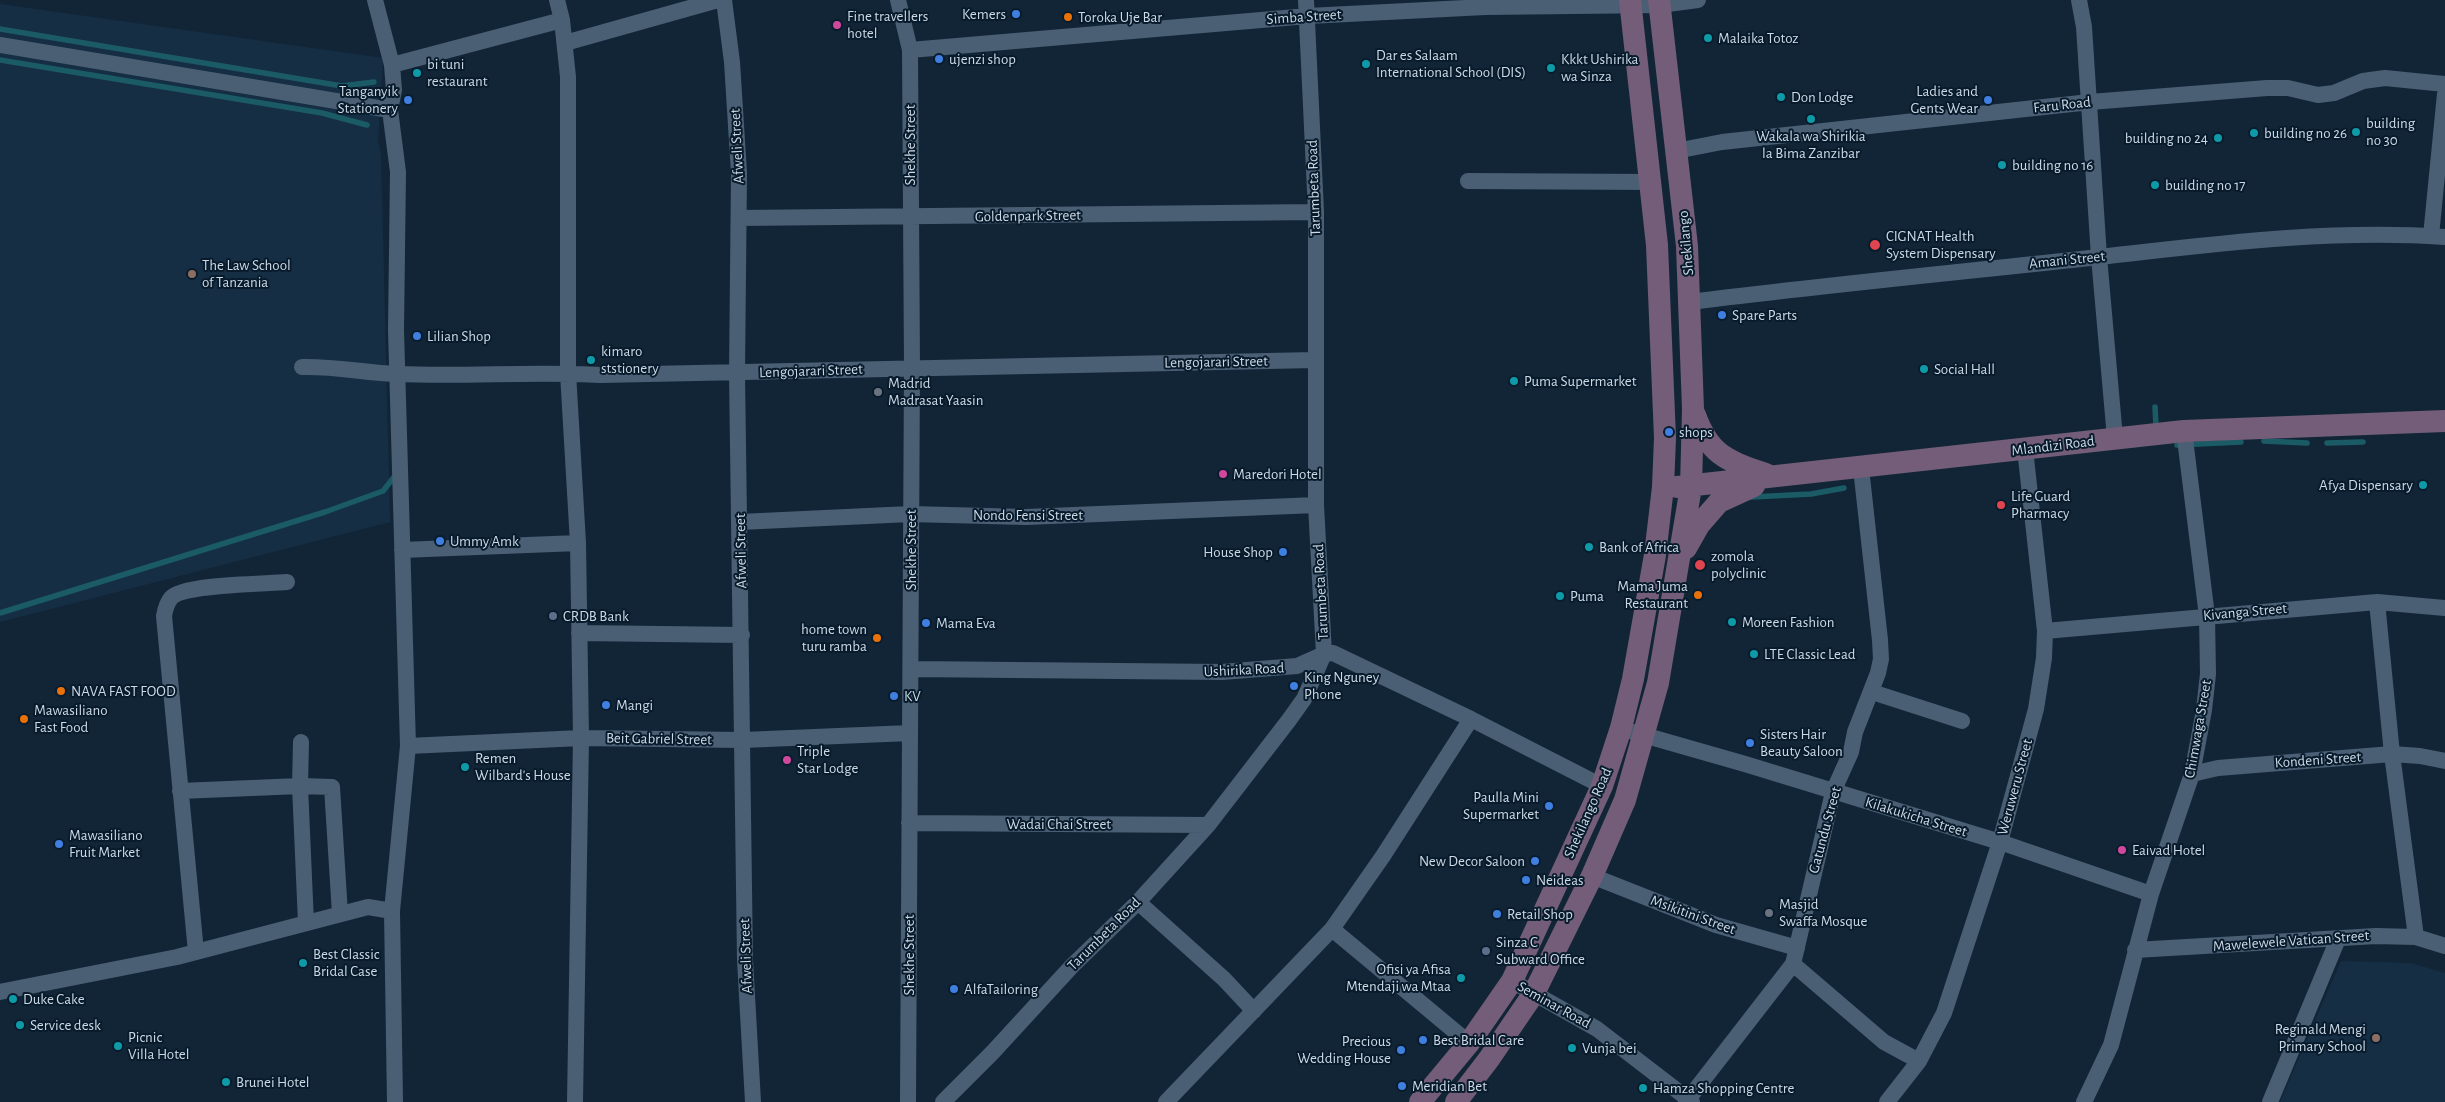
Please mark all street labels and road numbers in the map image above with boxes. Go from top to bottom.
street label: Simba Street [1266,5,1342,29]
street label: Faru Road [2032,93,2092,117]
street label: Shekhe Street [901,105,919,185]
street label: Afweli Street [726,108,748,184]
street label: Tarumbeta Road [1303,140,1325,236]
street label: Goldenpark Street [975,206,1081,226]
street label: Shekilango [1674,210,1698,276]
street label: Amani Street [2028,247,2106,273]
street label: Lengojarari Street [1164,352,1268,372]
street label: Lengojarari Street [759,360,863,382]
street label: Mlandizi Road [2010,432,2096,460]
street label: Nondo Fensi Street [973,506,1083,524]
street label: Shekhe Street [902,510,920,590]
street label: Afweli Street [731,513,751,589]
street label: Tarumbeta Road [1309,544,1333,640]
street label: Kivanga Street [2202,599,2288,625]
street label: Ushirika Road [1203,659,1285,681]
street label: Chimwaga Street [2180,678,2216,780]
street label: Beit Gabriel Street [606,729,712,749]
street label: Weruweru Street [1993,737,2037,837]
street label: Kondeni Street [2274,748,2362,772]
street label: Shekilango Road [1560,765,1616,861]
street label: Gatundu Street [1805,785,1845,875]
street label: Kilakukicha Street [1863,793,1969,841]
street label: Wadai Chai Street [1007,815,1111,833]
street label: Msikitini Street [1648,891,1738,939]
street label: Tarumbeta Road [1064,894,1144,974]
street label: Shekhe Street [900,915,918,995]
street label: Afweli Street [736,918,756,994]
street label: Mawelewele Vatican Street [2212,927,2370,955]
street label: Seminar Road [1514,977,1594,1033]

